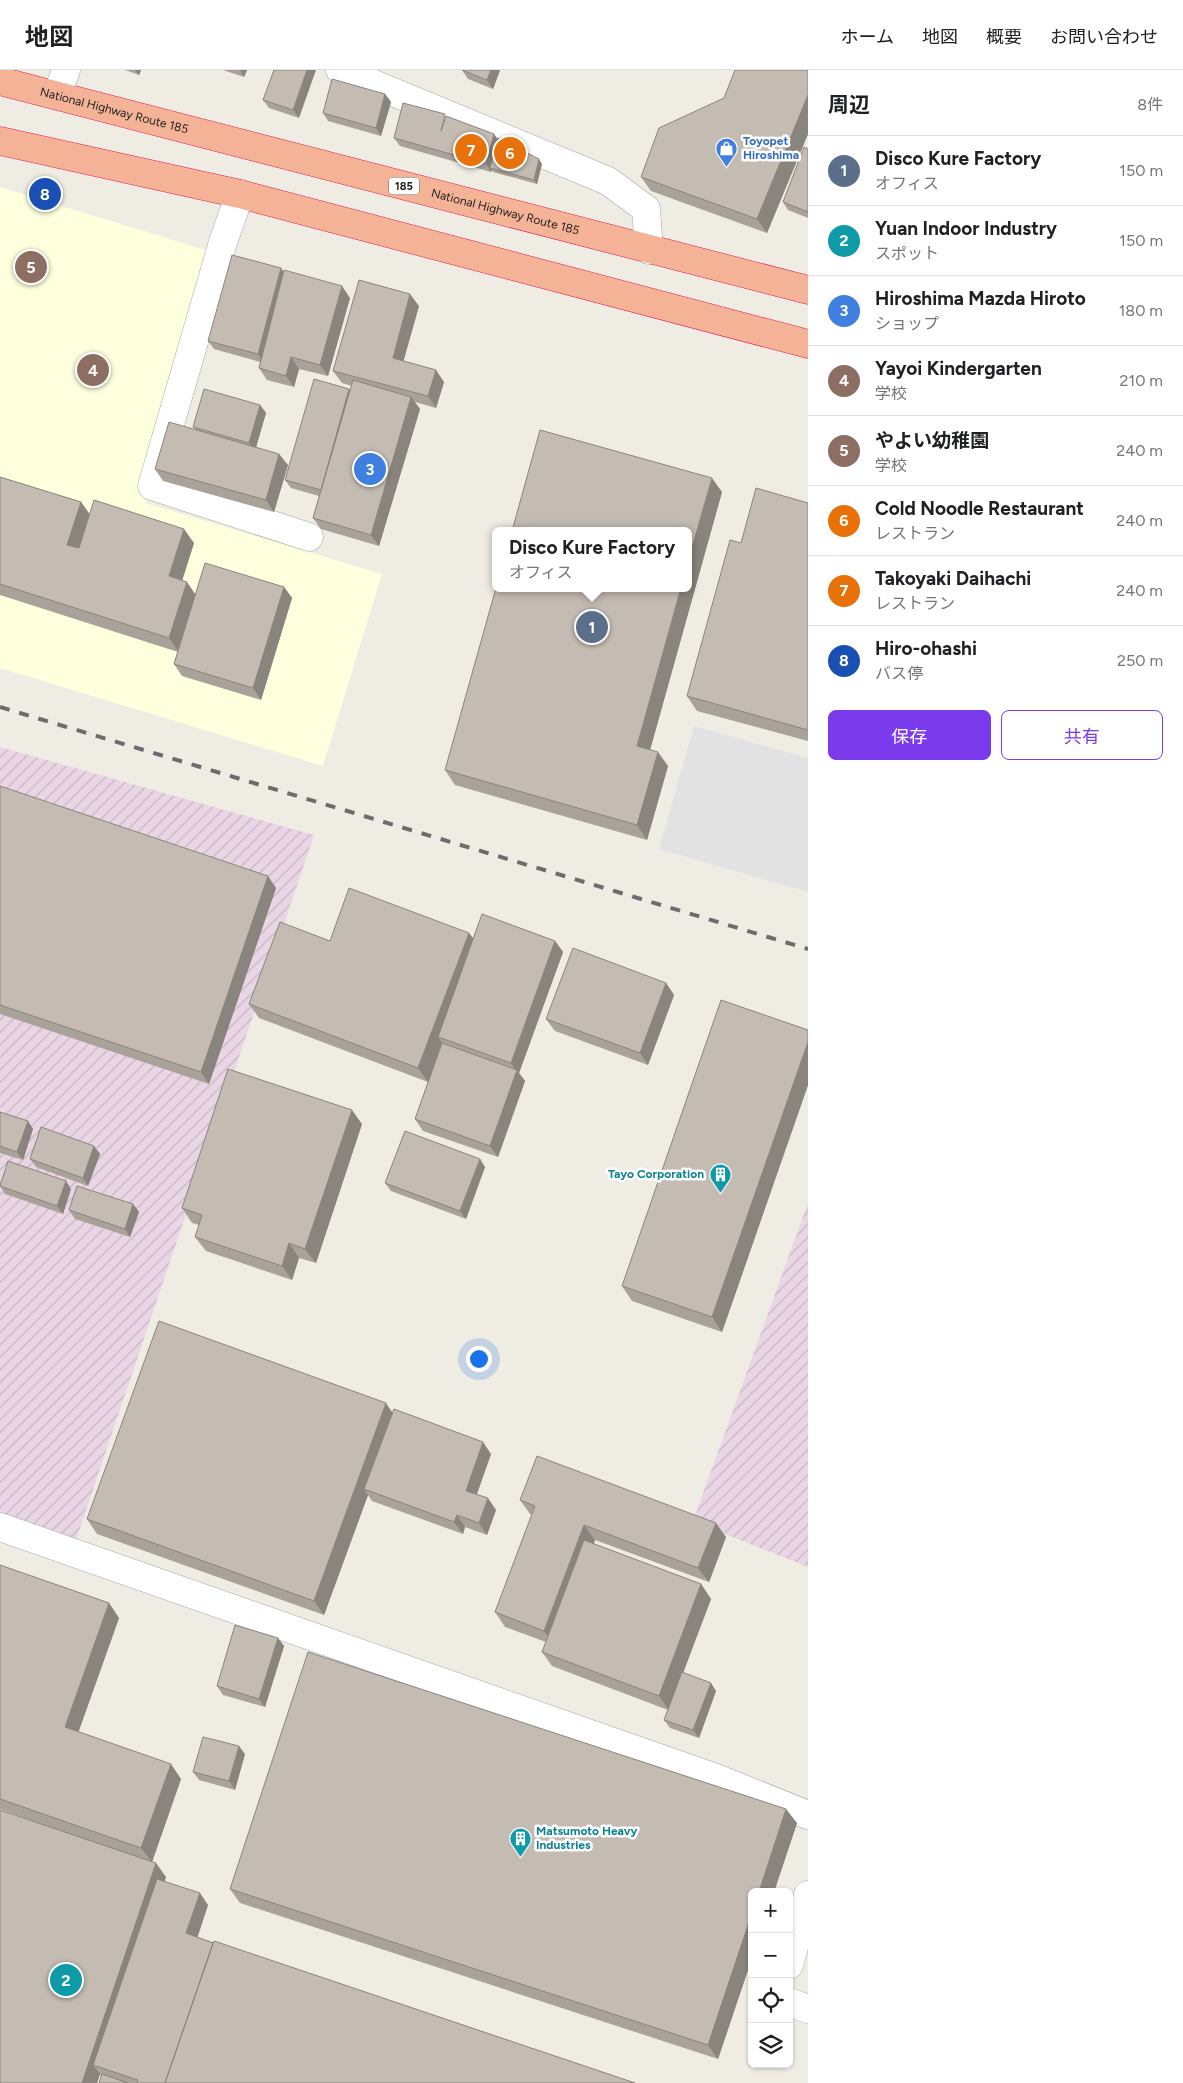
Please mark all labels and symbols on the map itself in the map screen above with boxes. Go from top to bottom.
street label: National Highway Route 185 [39,85,190,136]
pin: 7 [455,131,487,169]
pin: 6 [494,134,526,172]
place label: Toyopet Hiroshima [743,134,799,162]
shop icon: Toyopet Hiroshima [715,136,739,167]
pin: 8 [29,175,61,213]
road number: 185 [389,178,419,194]
street label: National Highway Route 185 [430,186,581,238]
pin: 5 [15,248,47,286]
pin: 4 [77,351,109,389]
pin: 3 [354,450,386,488]
pin: 1 [576,608,608,646]
building icon: Tayo Corporation [708,1162,732,1193]
place label: Tayo Corporation [608,1167,704,1181]
your location [466,1346,492,1372]
place label: Matsumoto Heavy Industries [536,1824,637,1852]
building icon: Matsumoto Heavy Industries [508,1826,532,1857]
pin: 2 [50,1961,82,1999]

